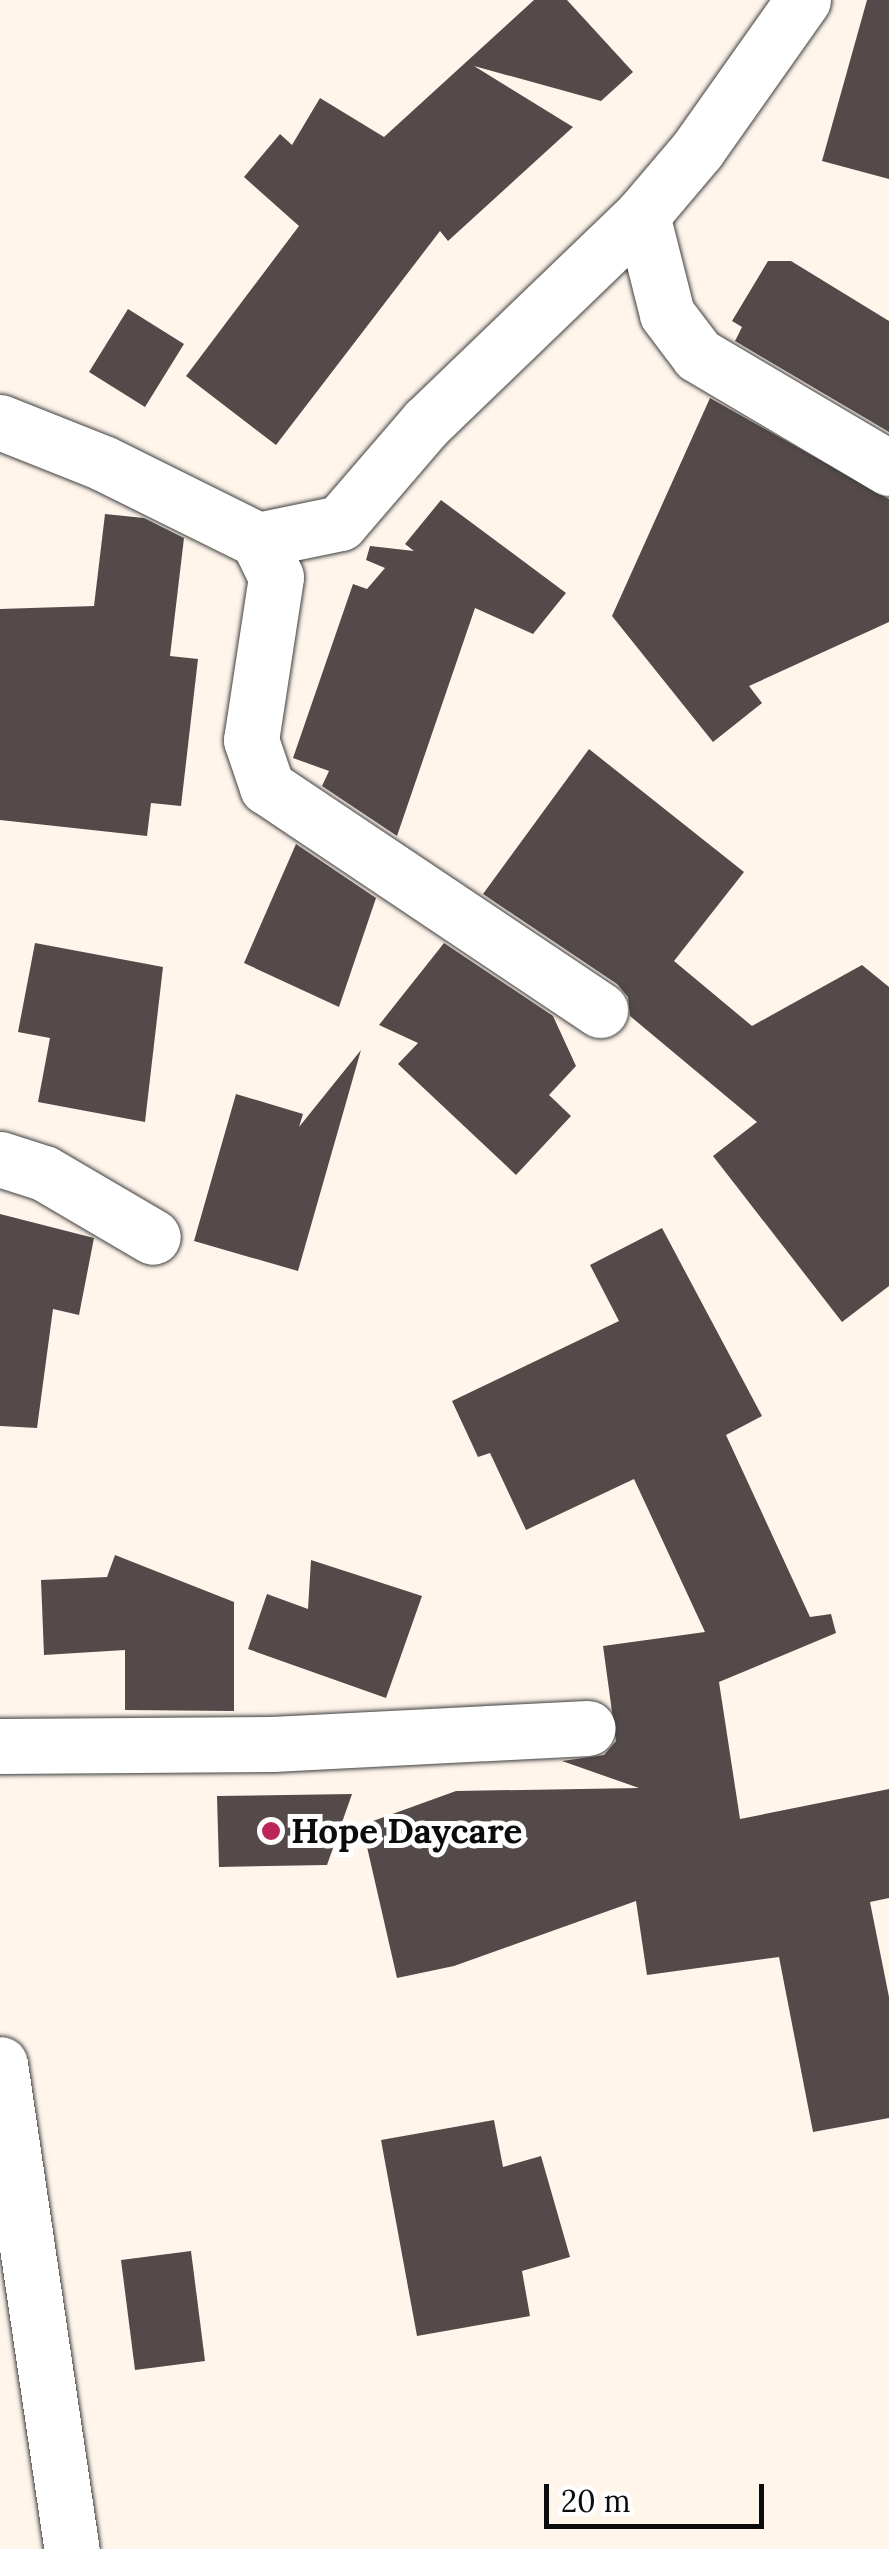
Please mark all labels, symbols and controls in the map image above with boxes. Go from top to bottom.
place label: Hope Daycare [291,1810,522,1852]
marker: Hope Daycare [260,1820,282,1842]
scale bar [549,2464,769,2526]
text: 20 m [561,2482,630,2520]

